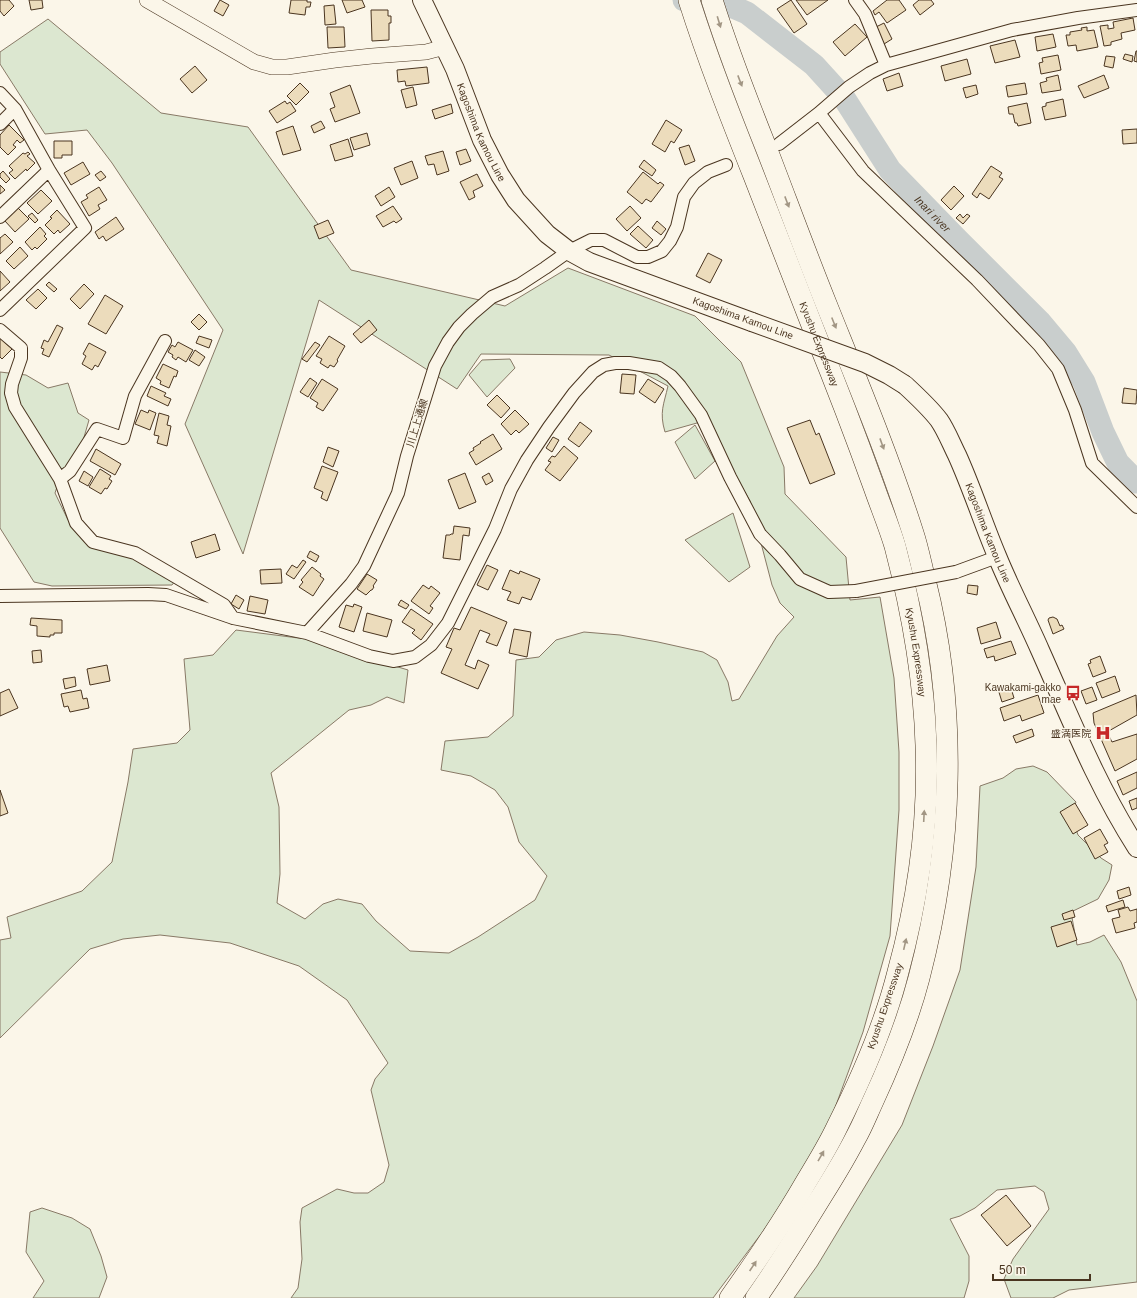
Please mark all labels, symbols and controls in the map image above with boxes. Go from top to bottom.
one-way arrow [716,17,722,29]
one-way arrow [737,75,743,87]
street label: Kagoshima Kamou Line [455,81,508,184]
water label: Inari river [912,193,954,235]
one-way arrow [784,197,790,209]
street label: Kagoshima Kamou Line [691,295,795,341]
street label: Kyushu Expressway [798,300,841,388]
one-way arrow [831,318,837,329]
street label: 川上上通線 [404,397,430,449]
one-way arrow [879,439,885,451]
street label: Kagoshima Kamou Line [964,481,1013,585]
street label: Kyushu Expressway [904,607,928,697]
place label: Kawakami-gakko mae [985,682,1061,705]
bus stop icon: Kawakami-gakko mae [1064,684,1082,702]
hospital icon: 盛満医院 [1094,724,1112,742]
place label: 盛満医院 [1051,728,1091,739]
one-way arrow [921,810,928,822]
one-way arrow [902,938,908,951]
street label: Kyushu Expressway [865,962,905,1050]
one-way arrow [818,1150,825,1162]
scale bar [993,1256,1090,1282]
one-way arrow [749,1261,757,1271]
text: 50 m [999,1263,1026,1277]

